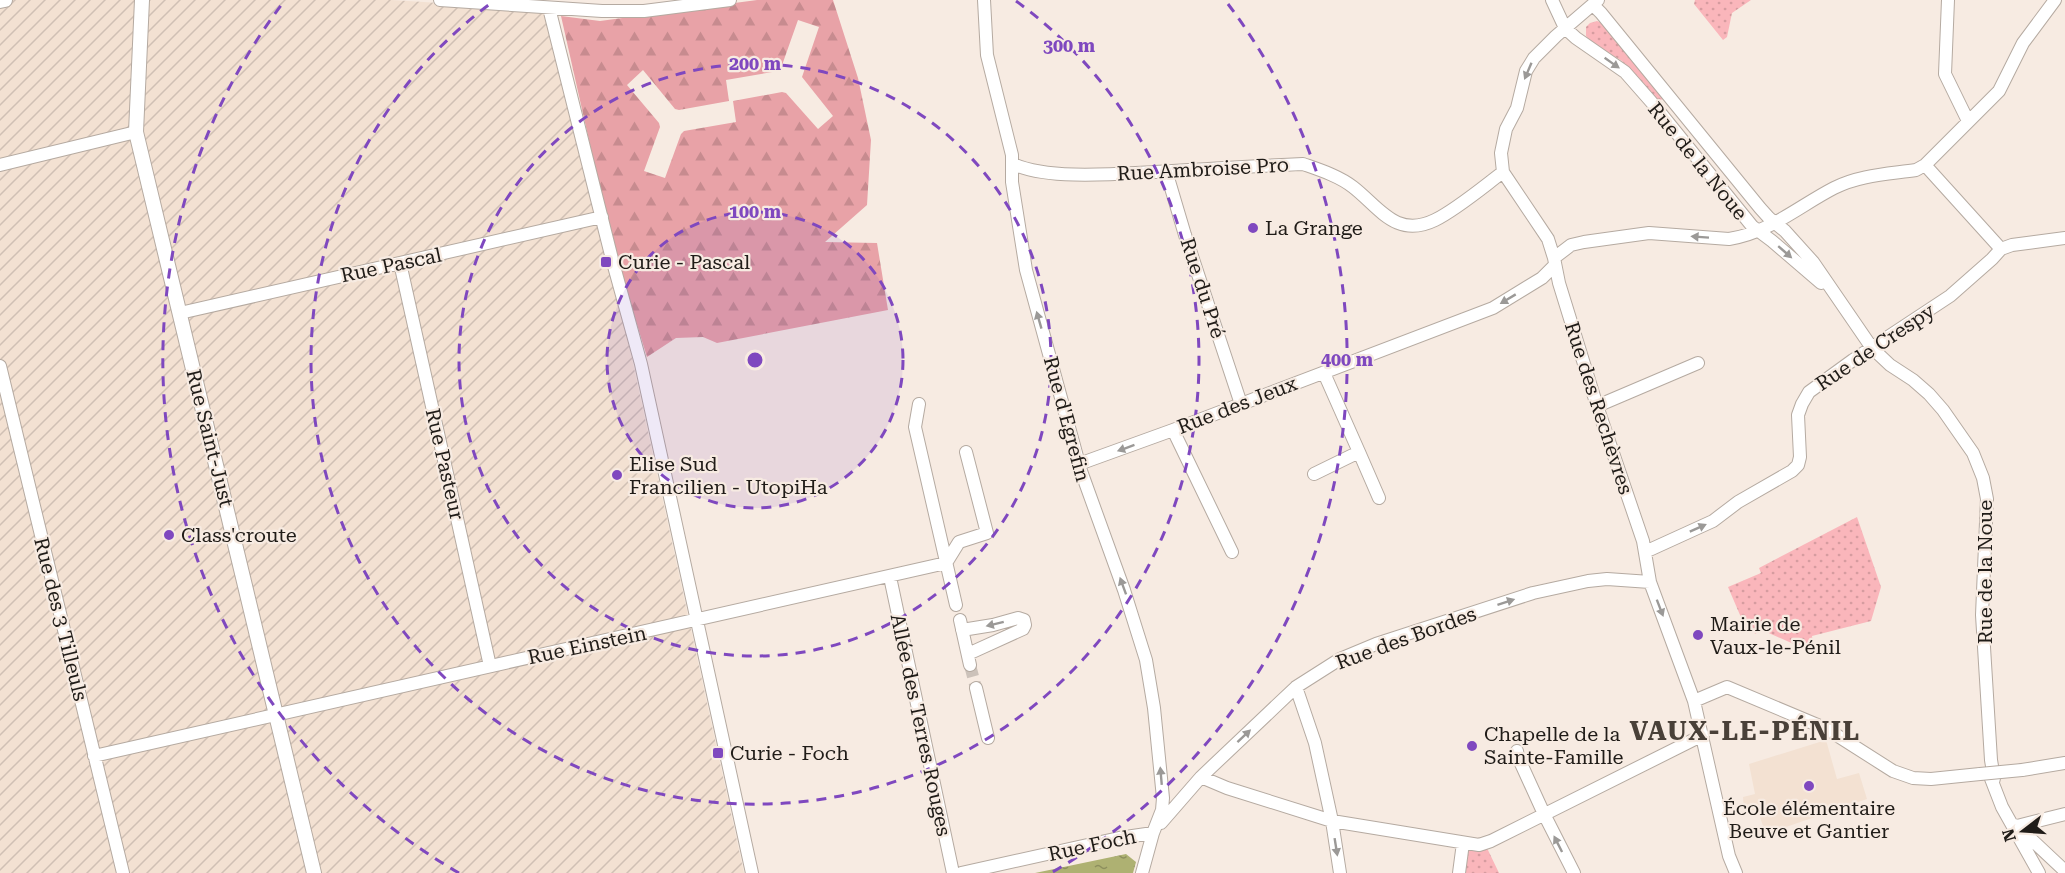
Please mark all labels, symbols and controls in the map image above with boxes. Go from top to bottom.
text: 300 m [1043,35,1096,56]
text: 200 m [729,53,782,74]
one-way arrow [1604,57,1620,69]
one-way arrow [1523,63,1533,81]
street label: Rue de la Noue [1643,97,1753,225]
street label: Rue Ambroise Pro [1116,153,1290,185]
text: 100 m [729,201,782,222]
place label: La Grange [1265,216,1363,240]
marker: La Grange [1246,221,1260,235]
one-way arrow [1690,232,1709,241]
street label: Rue du Pré [1175,235,1231,341]
street label: Rue Pascal [338,243,444,287]
one-way arrow [1777,245,1792,258]
place label: Curie - Pascal [618,250,750,274]
marker: Curie - Pascal [599,255,613,269]
one-way arrow [1499,293,1516,304]
street label: Rue de Crespy [1811,298,1939,396]
one-way arrow [1034,311,1044,329]
street label: Rue des Rechèvres [1560,319,1638,497]
text: 400 m [1321,349,1374,370]
centre of rings [745,350,765,370]
street label: Rue d'Egrefin [1039,354,1095,484]
street label: Rue Saint-Just [181,367,239,510]
street label: Rue des Jeux [1174,371,1301,439]
street label: Rue Pasteur [421,406,469,522]
one-way arrow [1117,443,1135,453]
place label: Elise Sud Francilien - UtopiHa [629,452,828,499]
marker: Elise Sud Francilien - UtopiHa [610,468,624,482]
street label: Rue de la Noue [1973,500,1997,644]
place label: Class'croute [181,523,297,547]
one-way arrow [1690,524,1707,533]
marker: Class'croute [162,528,176,542]
street label: Rue des 3 Tilleuls [29,535,93,703]
one-way arrow [1117,577,1127,595]
one-way arrow [1497,597,1515,607]
one-way arrow [1656,599,1665,617]
street label: Rue des Bordes [1333,602,1479,674]
street label: Allée des Terres Rouges [886,612,956,838]
place label: Mairie de Vaux-le-Pénil [1710,612,1841,659]
one-way arrow [986,619,1004,629]
street label: Rue Einstein [525,621,649,669]
marker: Mairie de Vaux-le-Pénil [1691,628,1705,642]
district label: VAUX-LE-PÉNIL [1629,715,1861,746]
place label: Chapelle de la Sainte-Famille [1484,722,1624,769]
one-way arrow [1236,730,1250,744]
marker: Chapelle de la Sainte-Famille [1465,739,1479,753]
place label: Curie - Foch [730,741,849,765]
marker: Curie - Foch [711,746,725,760]
one-way arrow [1156,767,1166,786]
marker: École élémentaire Beuve et Gantier [1802,779,1816,793]
place label: École élémentaire Beuve et Gantier [1723,796,1895,843]
north arrow [1993,801,2053,861]
street label: Rue Foch [1046,824,1138,866]
text: N [1998,827,2020,844]
one-way arrow [1554,835,1563,852]
one-way arrow [1332,838,1341,857]

